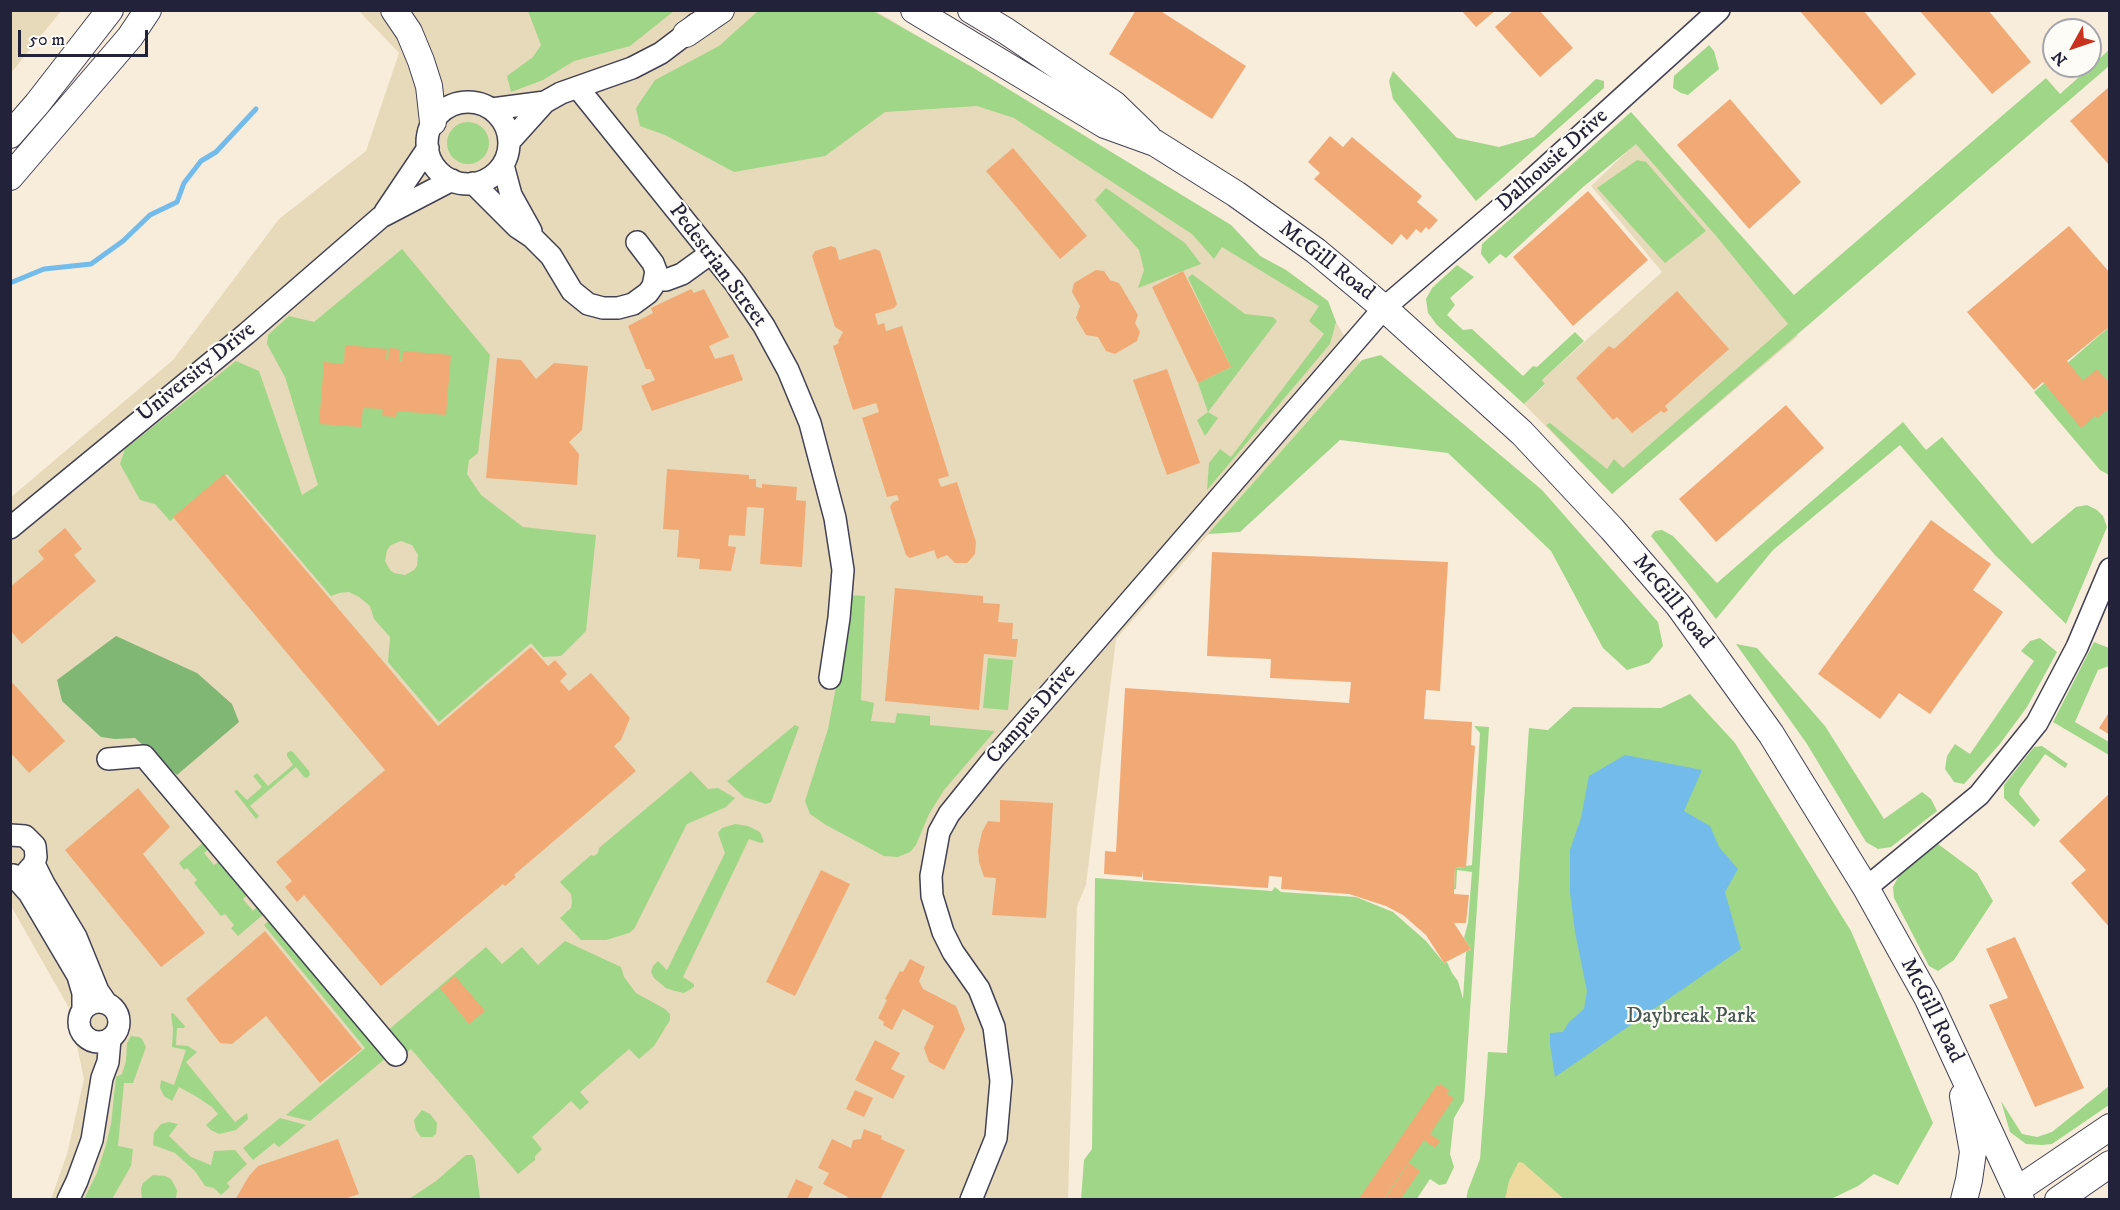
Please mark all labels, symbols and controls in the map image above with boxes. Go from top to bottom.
scale bar [21,18,152,56]
north arrow [2042,18,2102,78]
text: 50 m [29,29,65,51]
text: N [2048,47,2072,70]
street label: Dalhousie Drive [1492,104,1614,218]
street label: Pedestrian Street [662,199,772,333]
street label: McGill Road [1273,217,1379,307]
street label: University Drive [132,317,262,429]
street label: McGill Road [1626,549,1718,655]
street label: Campus Drive [982,660,1082,770]
street label: McGill Road [1893,954,1969,1068]
park label: Daybreak Park [1626,1004,1756,1030]

